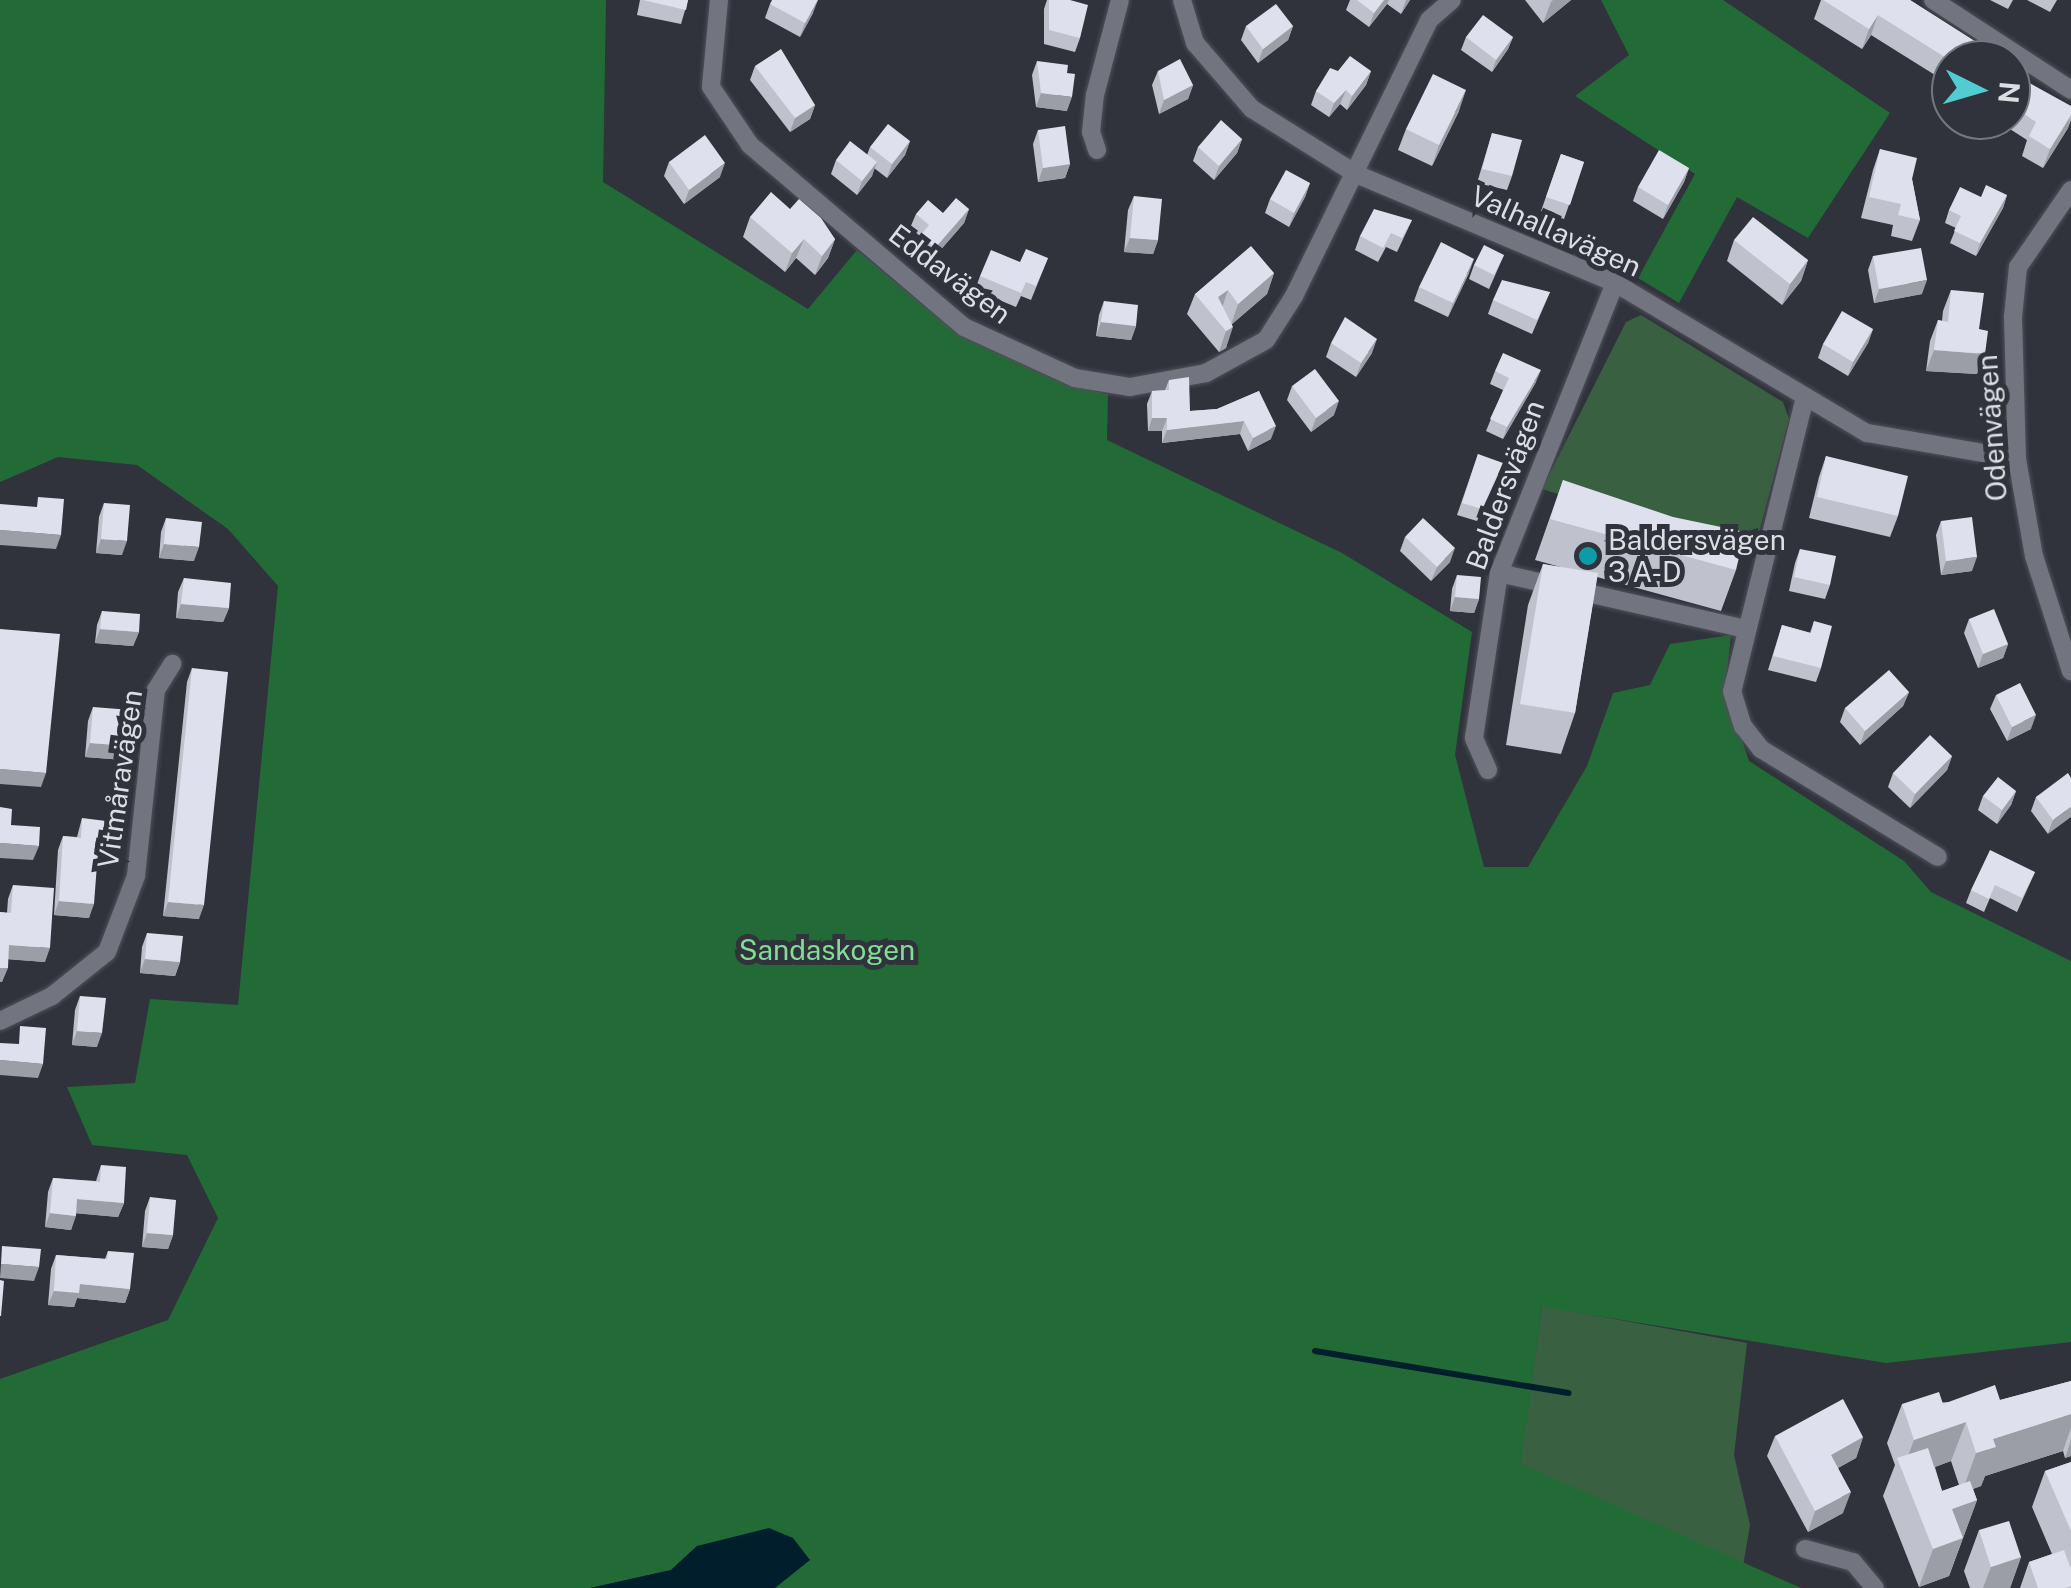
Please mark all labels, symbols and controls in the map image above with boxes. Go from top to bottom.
north arrow [1931,40,2031,140]
text: N [1992,80,2027,105]
street label: Valhallavägen [1466,178,1646,284]
street label: Eddavägen [882,217,1018,331]
street label: Odenvägen [1970,354,2014,502]
street label: Baldersvägen [1459,396,1551,574]
place label: Baldersvägen 3 A-D [1608,523,1786,589]
marker: Baldersvägen 3 A-D [1577,545,1599,567]
street label: Vitmåravägen [91,688,149,870]
park label: Sandaskogen [739,933,915,967]

